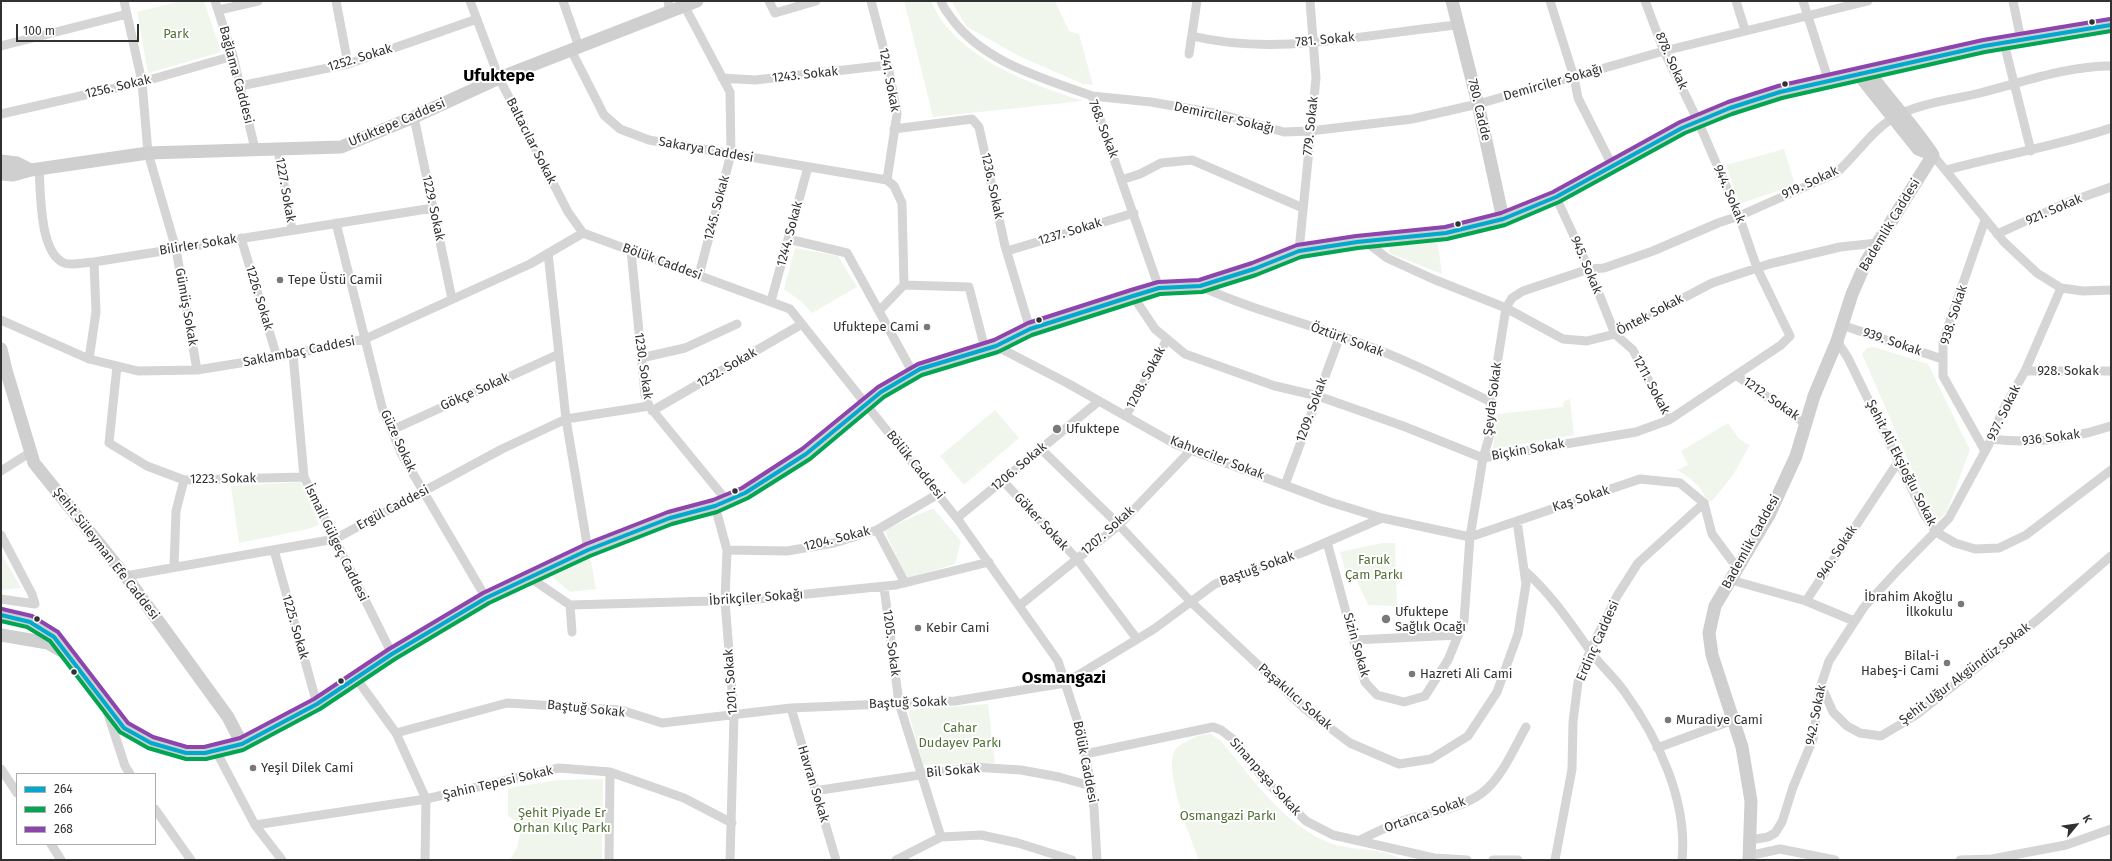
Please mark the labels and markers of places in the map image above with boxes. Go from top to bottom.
unlabelled marker [2087,17,2097,27]
unlabelled marker [1780,79,1790,89]
unlabelled marker [1453,219,1463,229]
place label: Tepe Üstü Camii [288,272,382,288]
marker: Tepe Üstü Camii [275,275,285,285]
unlabelled marker [1034,315,1044,325]
place label: Ufuktepe Cami [833,319,919,335]
marker: Ufuktepe Cami [922,322,932,332]
place label: Ufuktepe [1066,421,1120,437]
marker: Ufuktepe [1051,423,1063,435]
unlabelled marker [730,486,740,496]
place label: İbrahim Akoğlu İlkokulu [1864,589,1953,620]
marker: İbrahim Akoğlu İlkokulu [1956,599,1966,609]
place label: Ufuktepe Sağlık Ocağı [1395,604,1466,635]
marker: Ufuktepe Sağlık Ocağı [1380,613,1392,625]
unlabelled marker [32,614,42,624]
place label: Kebir Cami [926,620,989,636]
marker: Kebir Cami [913,623,923,633]
place label: Bilal-i Habeş-i Cami [1861,648,1939,679]
marker: Bilal-i Habeş-i Cami [1942,658,1952,668]
place label: Hazreti Ali Cami [1420,666,1513,682]
unlabelled marker [69,667,79,677]
marker: Hazreti Ali Cami [1407,669,1417,679]
unlabelled marker [336,676,346,686]
place label: Muradiye Cami [1676,712,1763,728]
marker: Muradiye Cami [1663,715,1673,725]
place label: Yeşil Dilek Cami [261,760,353,776]
marker: Yeşil Dilek Cami [248,763,258,773]

